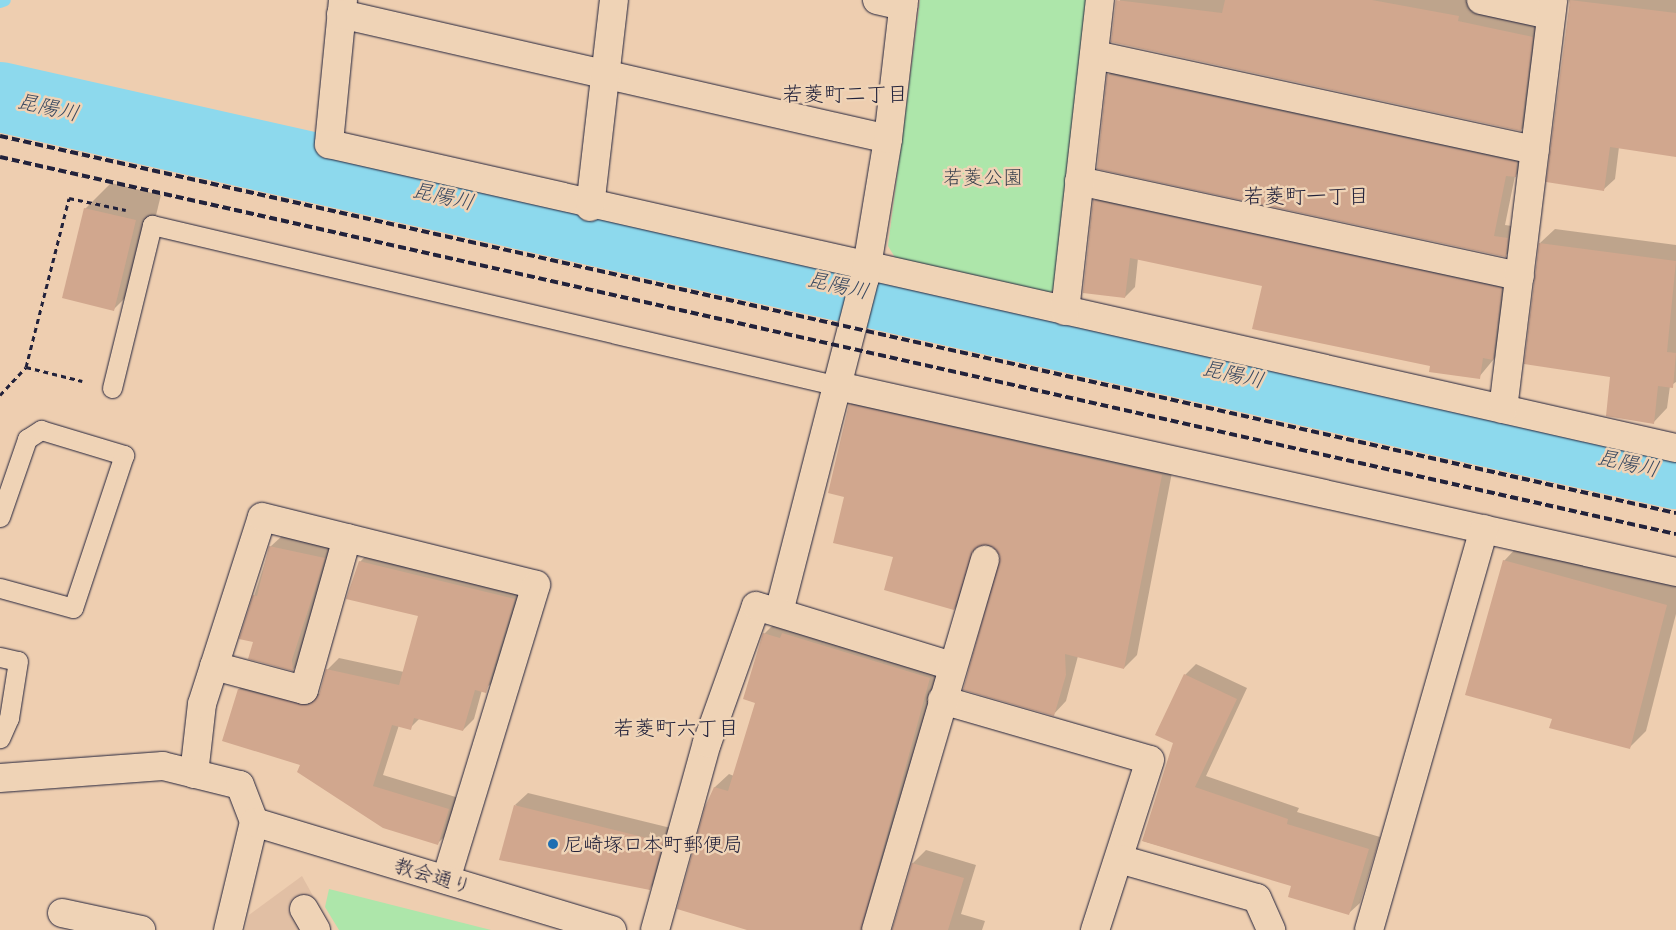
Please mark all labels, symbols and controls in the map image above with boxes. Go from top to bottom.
district label: 若菱町二丁目 [782,81,908,107]
water label: 昆陽川 [14,88,82,126]
park label: 若菱公園 [943,165,1023,189]
water label: 昆陽川 [409,177,477,215]
district label: 若菱町一丁目 [1243,183,1369,209]
water label: 昆陽川 [804,266,872,304]
water label: 昆陽川 [1199,355,1267,393]
water label: 昆陽川 [1594,444,1662,482]
district label: 若菱町六丁目 [613,715,739,741]
place label: 尼崎塚口本町郵便局 [563,832,743,856]
marker: 尼崎塚口本町郵便局 [547,838,559,850]
street label: 教会通り [391,853,475,899]

